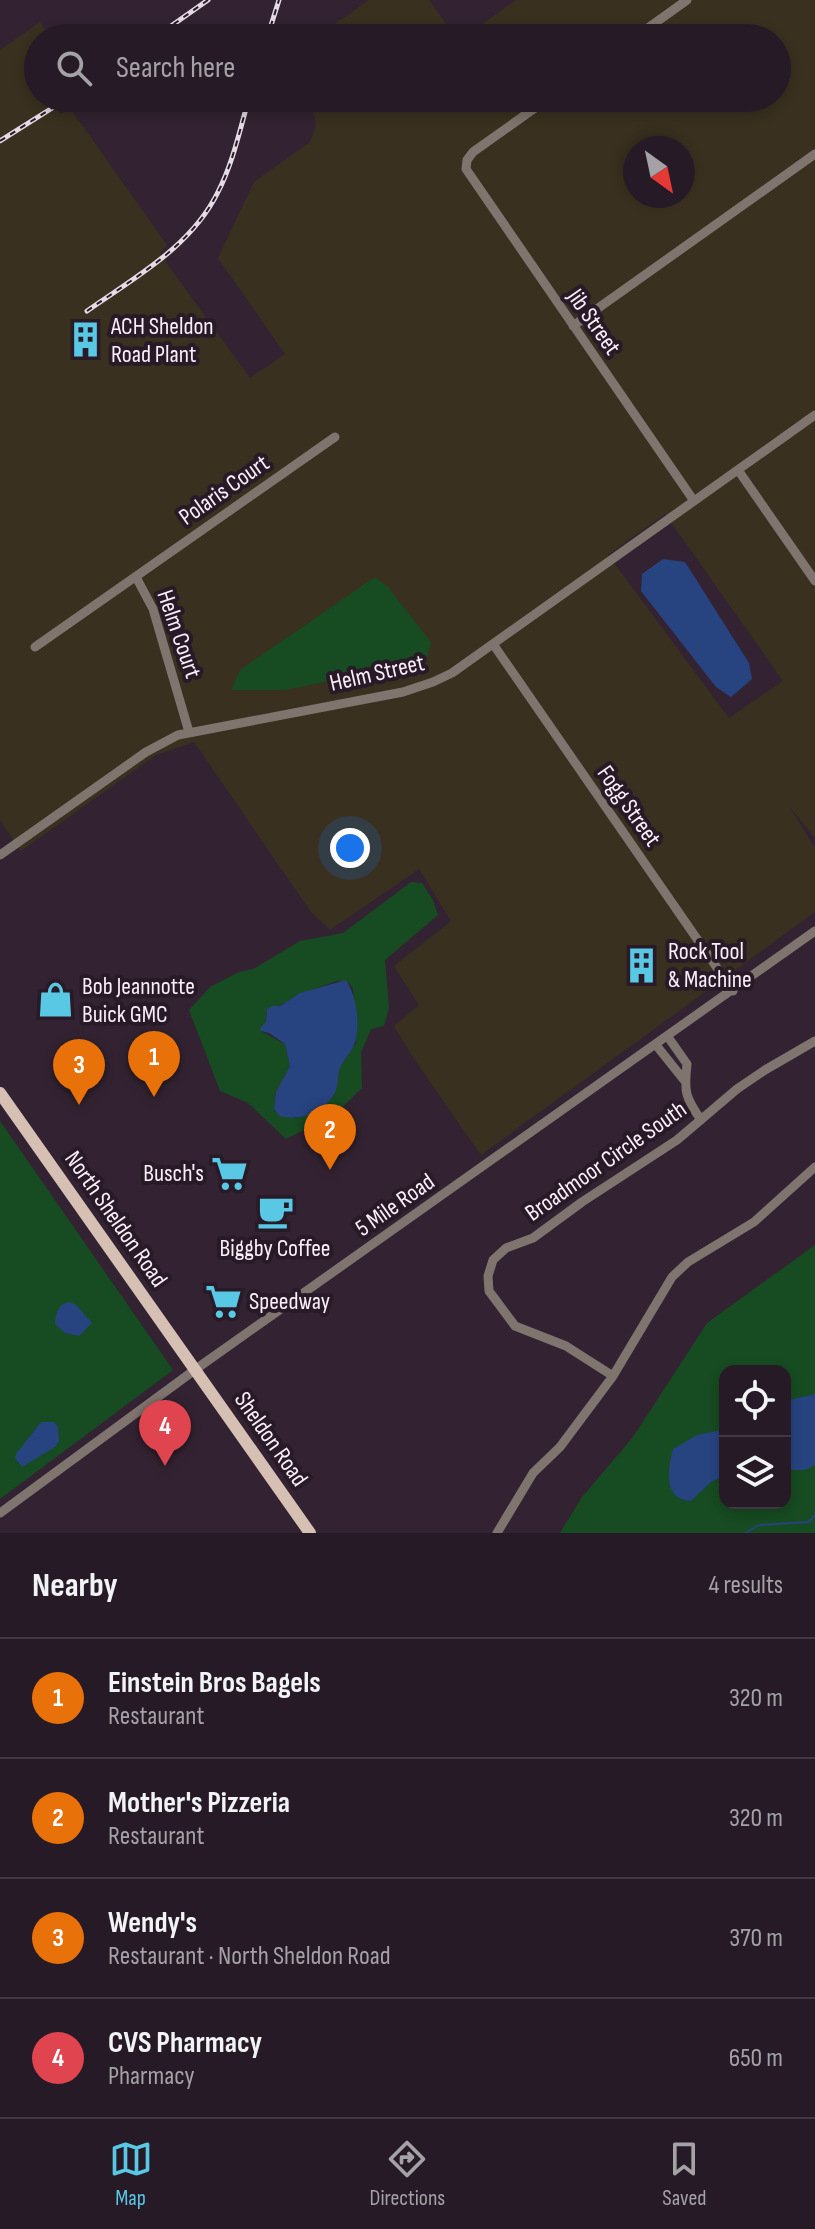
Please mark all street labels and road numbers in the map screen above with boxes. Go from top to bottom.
street label: Jib Street [560,283,627,361]
street label: Polaris Court [173,448,275,532]
street label: Helm Court [150,586,208,682]
street label: Helm Street [327,648,427,698]
street label: Fogg Street [591,760,667,852]
street label: Broadmoor Circle South [520,1095,692,1227]
street label: North Sheldon Road [58,1145,174,1293]
street label: 5 Mile Road [350,1167,440,1243]
street label: Sheldon Road [228,1386,314,1492]

